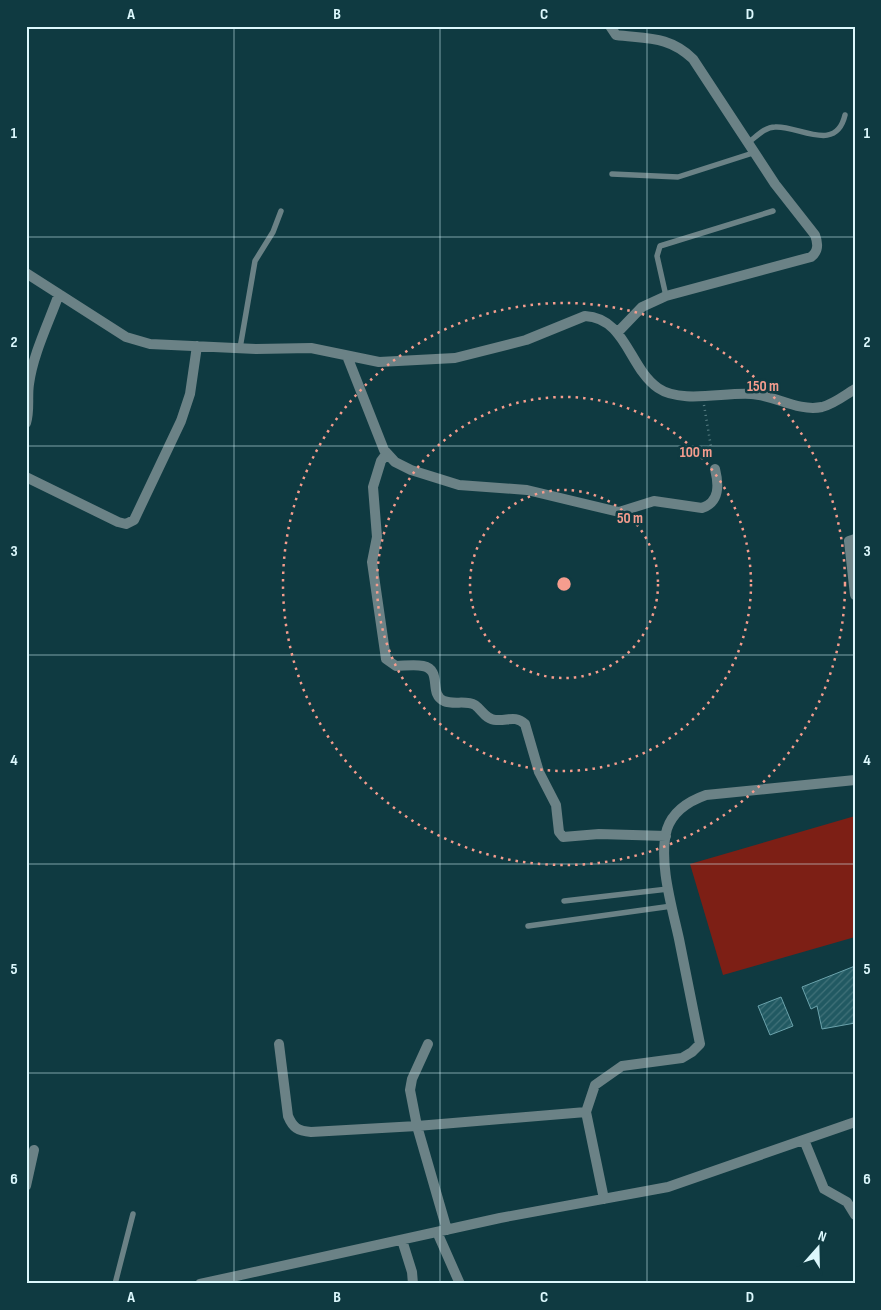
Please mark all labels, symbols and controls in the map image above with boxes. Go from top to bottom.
text: A [126,5,135,24]
text: B [333,5,341,24]
text: C [540,5,548,24]
text: D [746,5,754,24]
text: 1 [11,124,18,143]
text: 1 [864,124,871,143]
text: 2 [10,333,18,352]
text: 2 [863,333,871,352]
text: 150 m [747,377,779,396]
text: 100 m [680,443,712,462]
text: 50 m [617,509,643,528]
text: 3 [10,542,18,561]
text: 3 [863,542,871,561]
centre of rings [555,575,573,593]
text: 4 [10,751,18,770]
text: 4 [863,751,871,770]
text: 5 [10,960,18,979]
text: 5 [863,960,871,979]
text: 6 [10,1170,18,1189]
text: 6 [863,1170,871,1189]
north arrow [794,1222,844,1272]
text: N [816,1227,829,1246]
text: A [126,1288,135,1307]
text: B [333,1288,341,1307]
text: C [540,1288,548,1307]
text: D [746,1288,754,1307]

